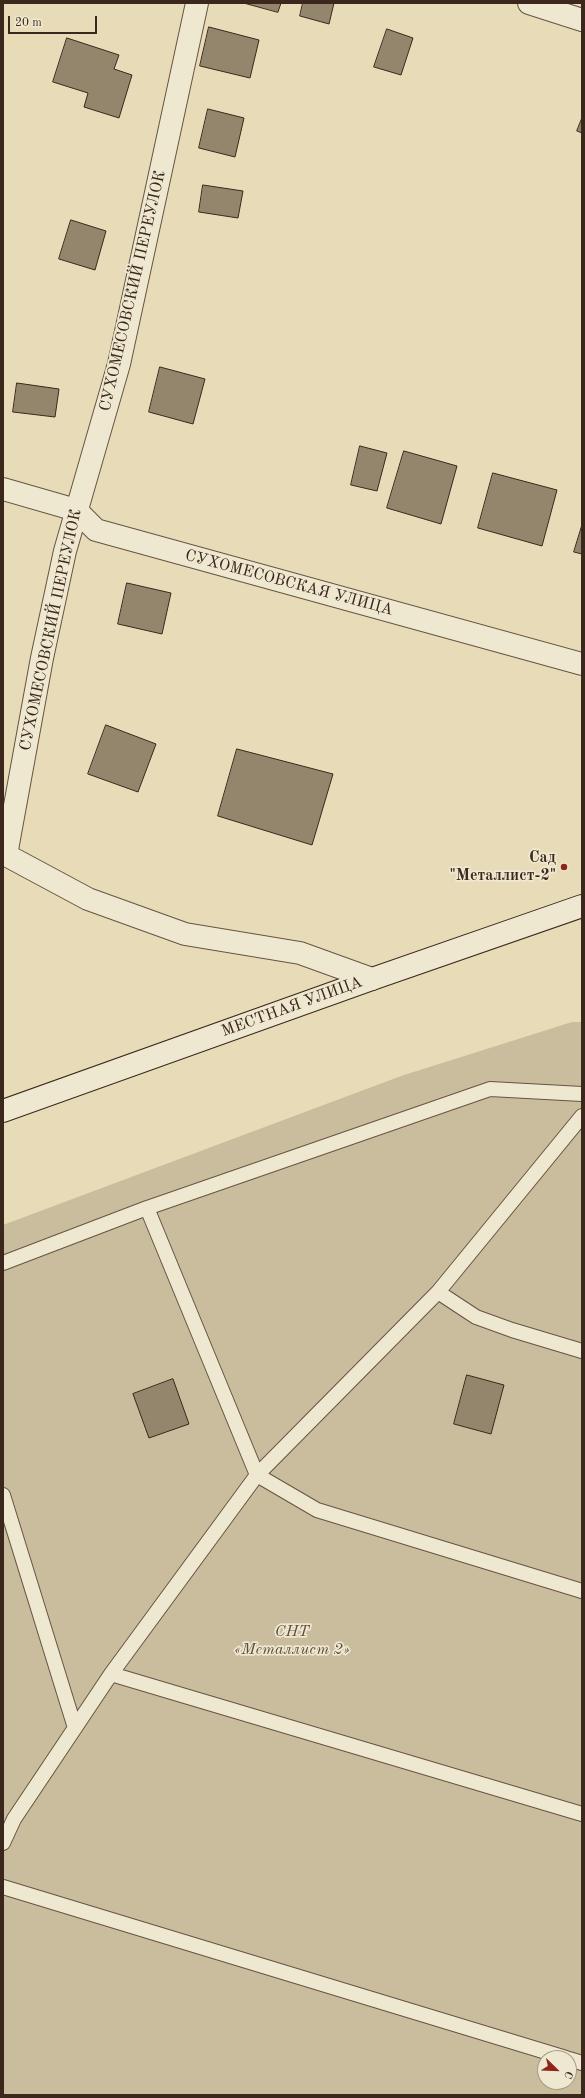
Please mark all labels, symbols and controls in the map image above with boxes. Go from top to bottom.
scale bar [10,8,99,34]
text: 20 m [15,17,42,29]
street label: СУХОМЕСОВСКИЙ ПЕРЕУЛОК [96,169,170,413]
street label: СУХОМЕСОВСКИЙ ПЕРЕУЛОК [16,507,86,753]
street label: СУХОМЕСОВСКАЯ УЛИЦА [183,546,395,620]
place label: Сад "Металлист-2" [449,848,556,886]
marker: Сад "Металлист-2" [559,862,569,872]
street label: МЕСТНАЯ УЛИЦА [219,973,365,1041]
park label: СНТ «Металлист 2» [234,1622,350,1660]
north arrow [537,2050,577,2090]
text: С [561,2069,574,2080]

